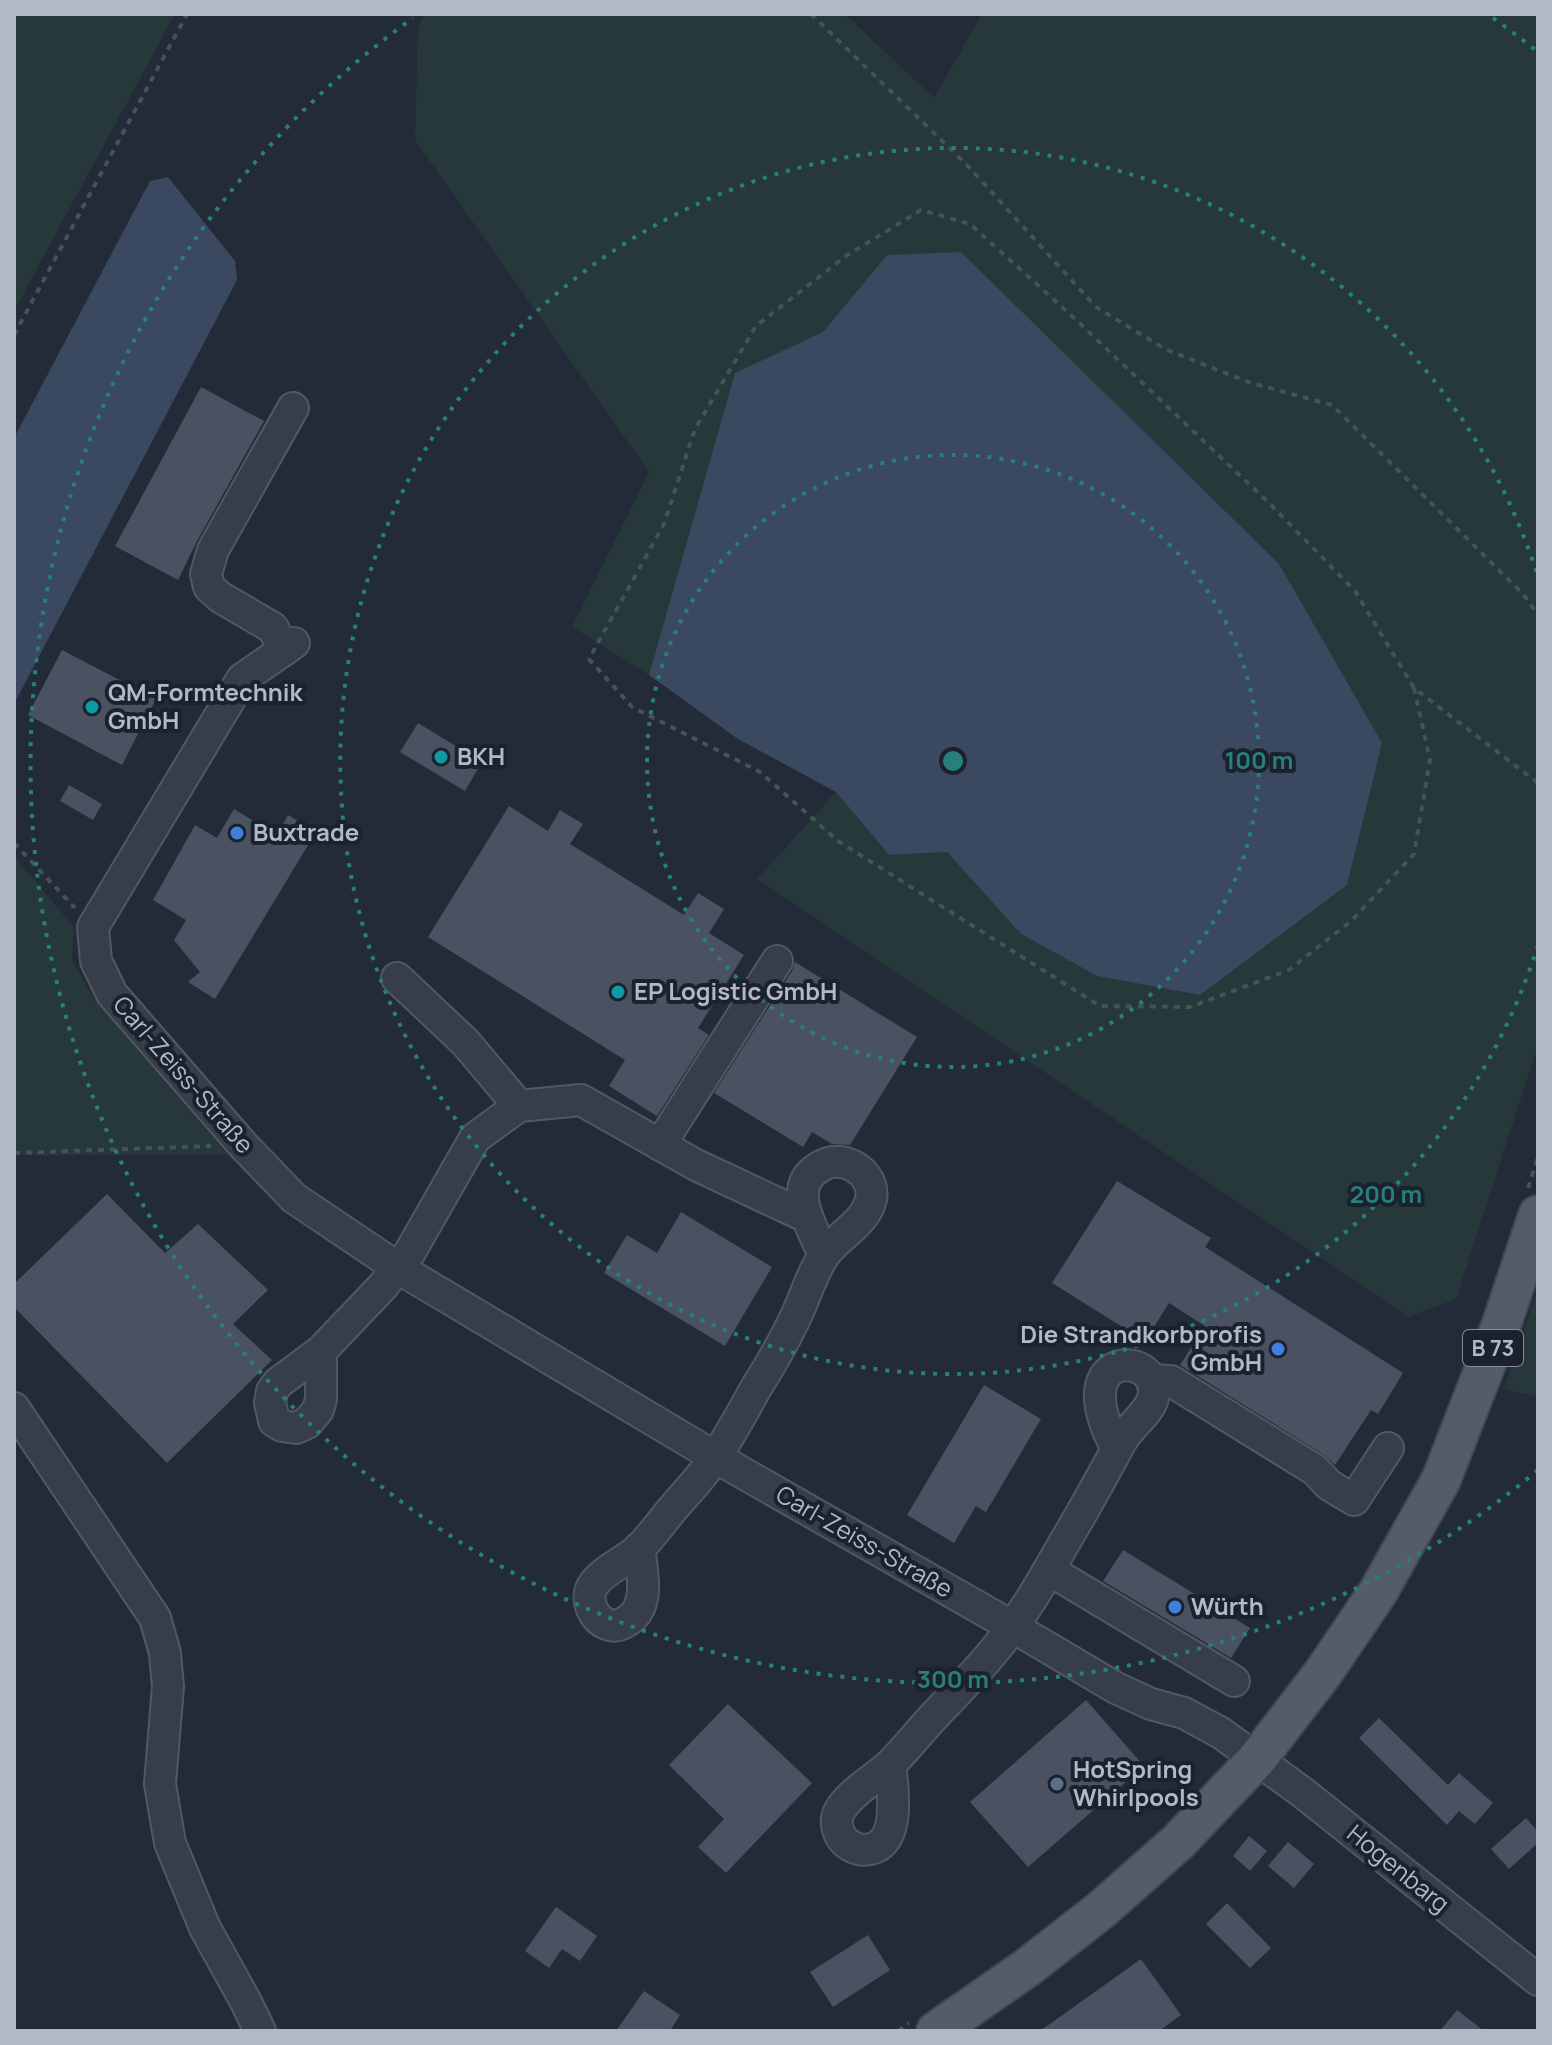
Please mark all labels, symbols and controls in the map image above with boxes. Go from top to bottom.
place label: QM-Formtechnik GmbH [108,675,304,736]
marker: QM-Formtechnik GmbH [83,698,101,716]
place label: BKH [457,739,505,772]
text: 100 m [1225,743,1293,776]
centre of rings [939,747,967,775]
marker: BKH [432,748,450,766]
place label: Buxtrade [253,815,359,848]
marker: Buxtrade [228,824,246,842]
place label: EP Logistic GmbH [634,974,837,1007]
marker: EP Logistic GmbH [609,983,627,1001]
street label: Carl-Zeiss-Straße [106,988,262,1160]
text: 200 m [1350,1177,1422,1210]
place label: Die Strandkorbprofis GmbH [1020,1317,1262,1378]
road number: B 73 [1463,1330,1523,1366]
marker: Die Strandkorbprofis GmbH [1269,1340,1287,1358]
street label: Carl-Zeiss-Straße [770,1477,959,1605]
place label: Würth [1191,1589,1264,1622]
marker: Würth [1166,1598,1184,1616]
text: 300 m [917,1662,989,1695]
place label: HotSpring Whirlpools [1073,1752,1199,1813]
marker: HotSpring Whirlpools [1048,1775,1066,1793]
street label: Hogenbarg [1341,1816,1457,1919]

